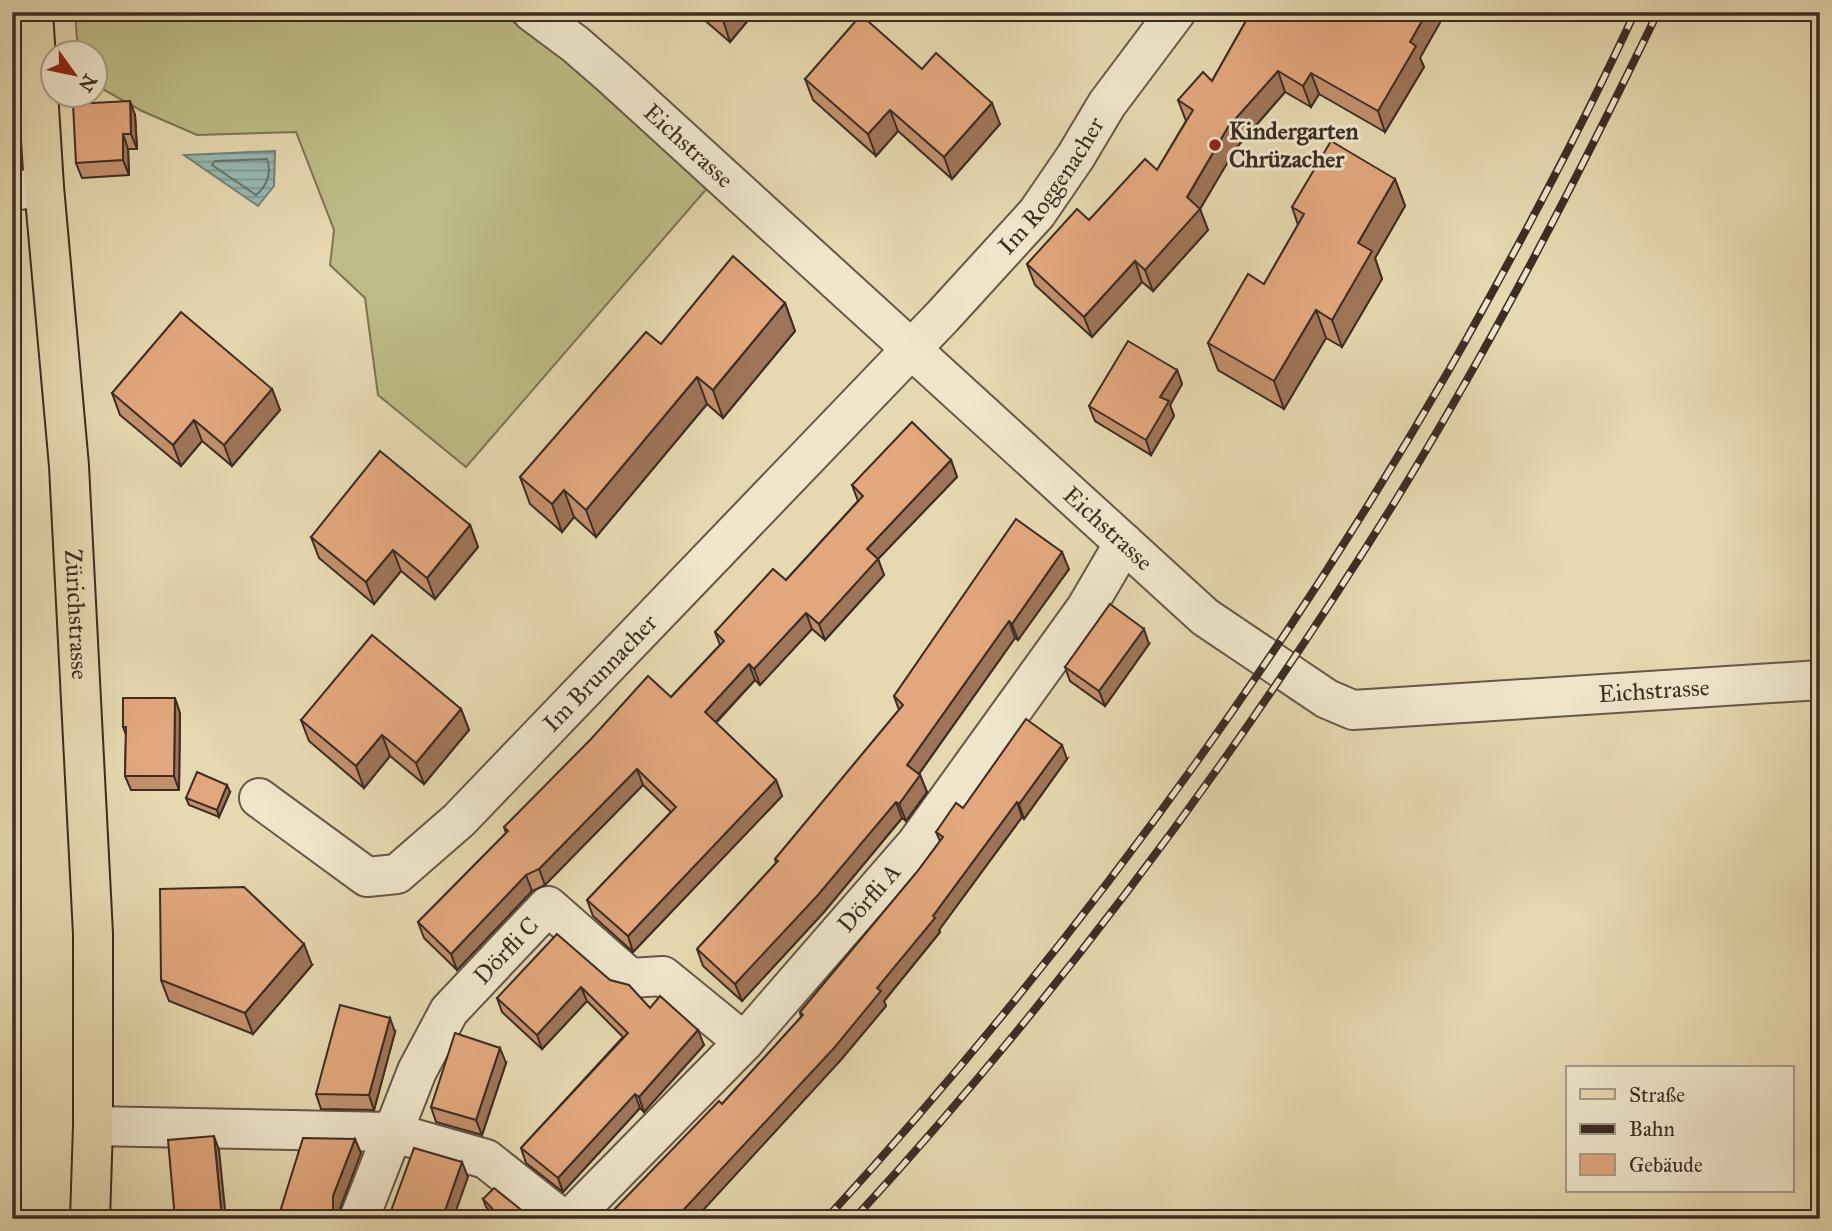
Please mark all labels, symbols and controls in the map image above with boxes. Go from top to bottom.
north arrow [38,38,108,108]
text: N [74,70,102,96]
street label: Eichstrasse [637,97,740,194]
street label: Im Roggenacher [992,112,1111,261]
place label: Kindergarten Chrüzacher [1229,116,1358,174]
marker: Kindergarten Chrüzacher [1207,137,1223,153]
street label: Eichstrasse [1057,480,1159,577]
street label: Zürichstrasse [58,548,95,680]
street label: Im Brunnacher [537,608,664,738]
street label: Eichstrasse [1598,672,1710,709]
street label: Dörfli A [831,857,907,939]
street label: Dörfli C [467,910,545,991]
legend [1566,1066,1794,1192]
text: Straße [1629,1082,1685,1108]
text: Bahn [1629,1116,1675,1142]
text: Gebäude [1629,1152,1703,1178]

